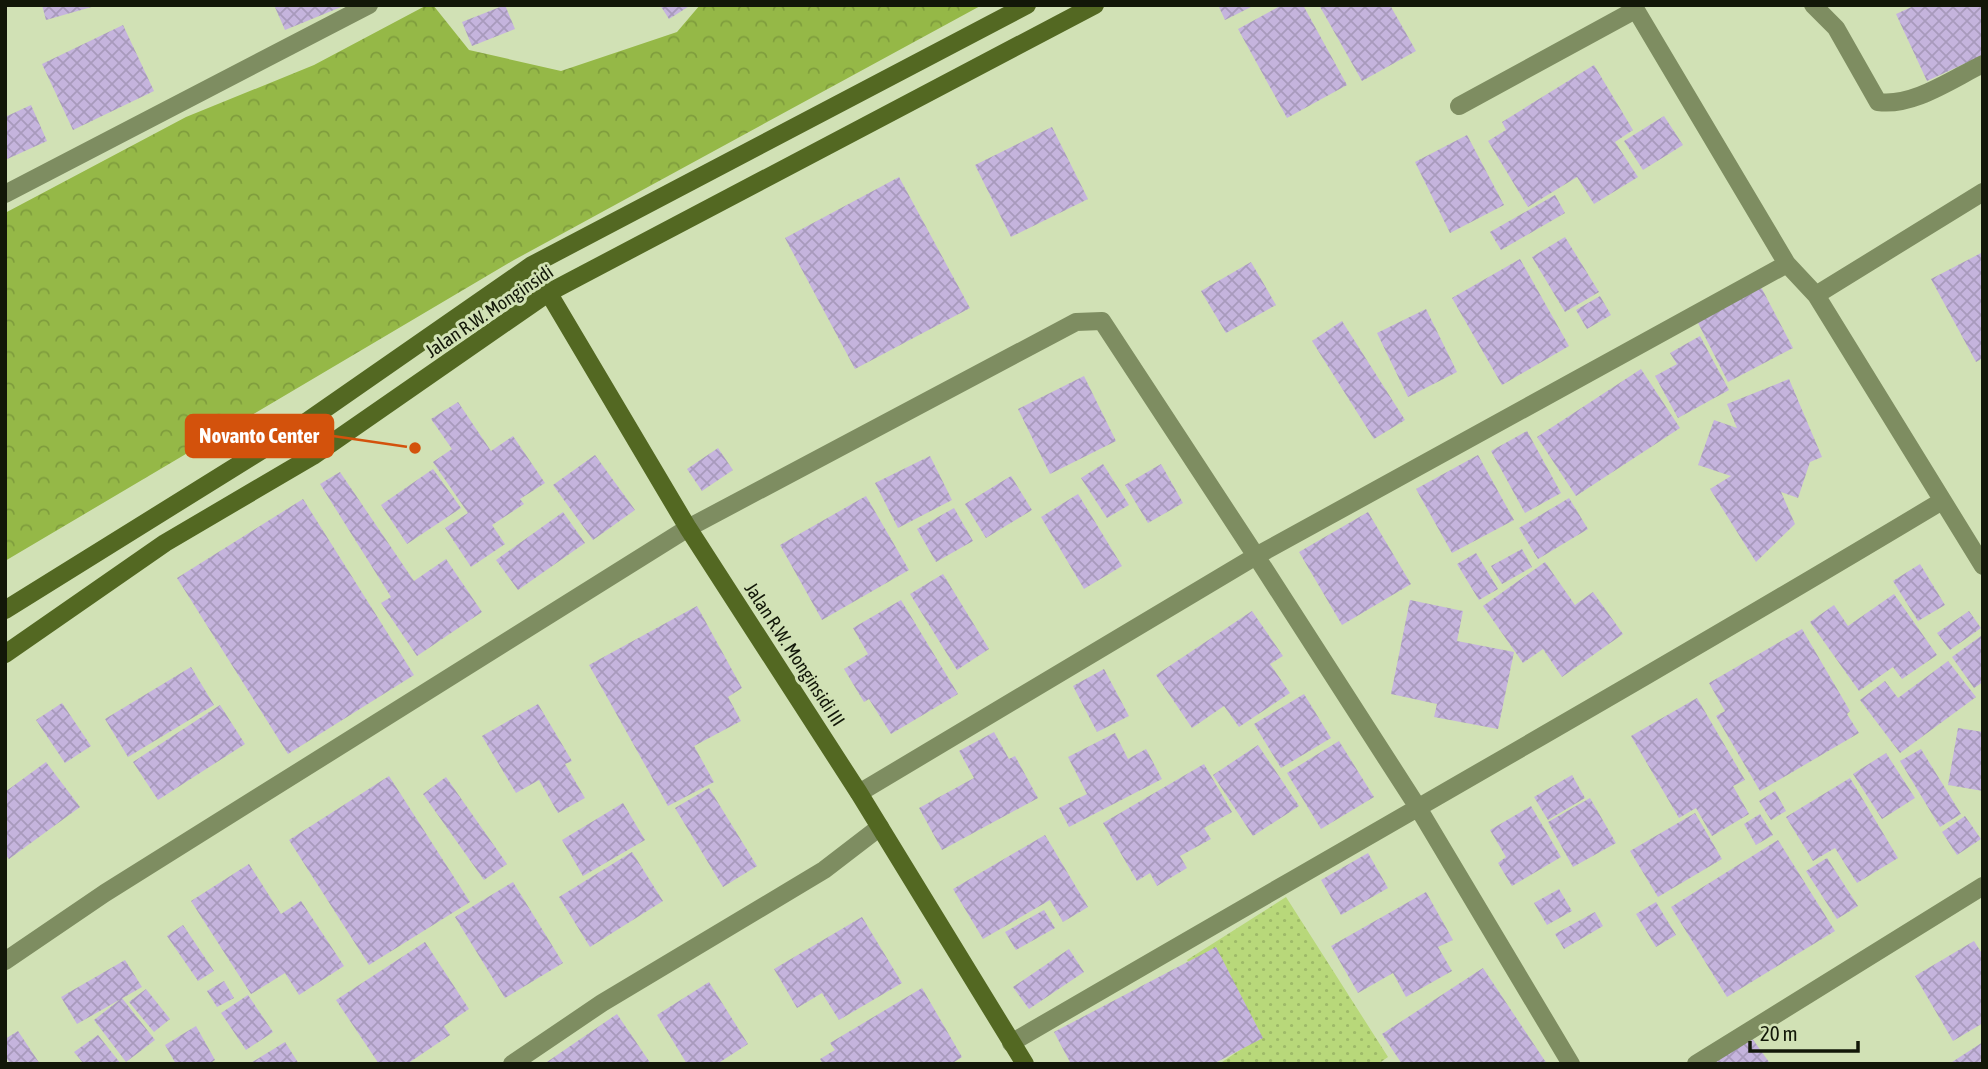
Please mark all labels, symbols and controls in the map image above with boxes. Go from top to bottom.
street label: Jalan R.W. Monginsidi [421,260,557,362]
callout: Novanto Center [186,415,333,457]
text: Novanto Center [199,423,320,447]
street label: Jalan R.W. Monginsidi III [740,578,850,730]
scale bar [1750,1010,1858,1054]
text: 20 m [1760,1021,1798,1045]

